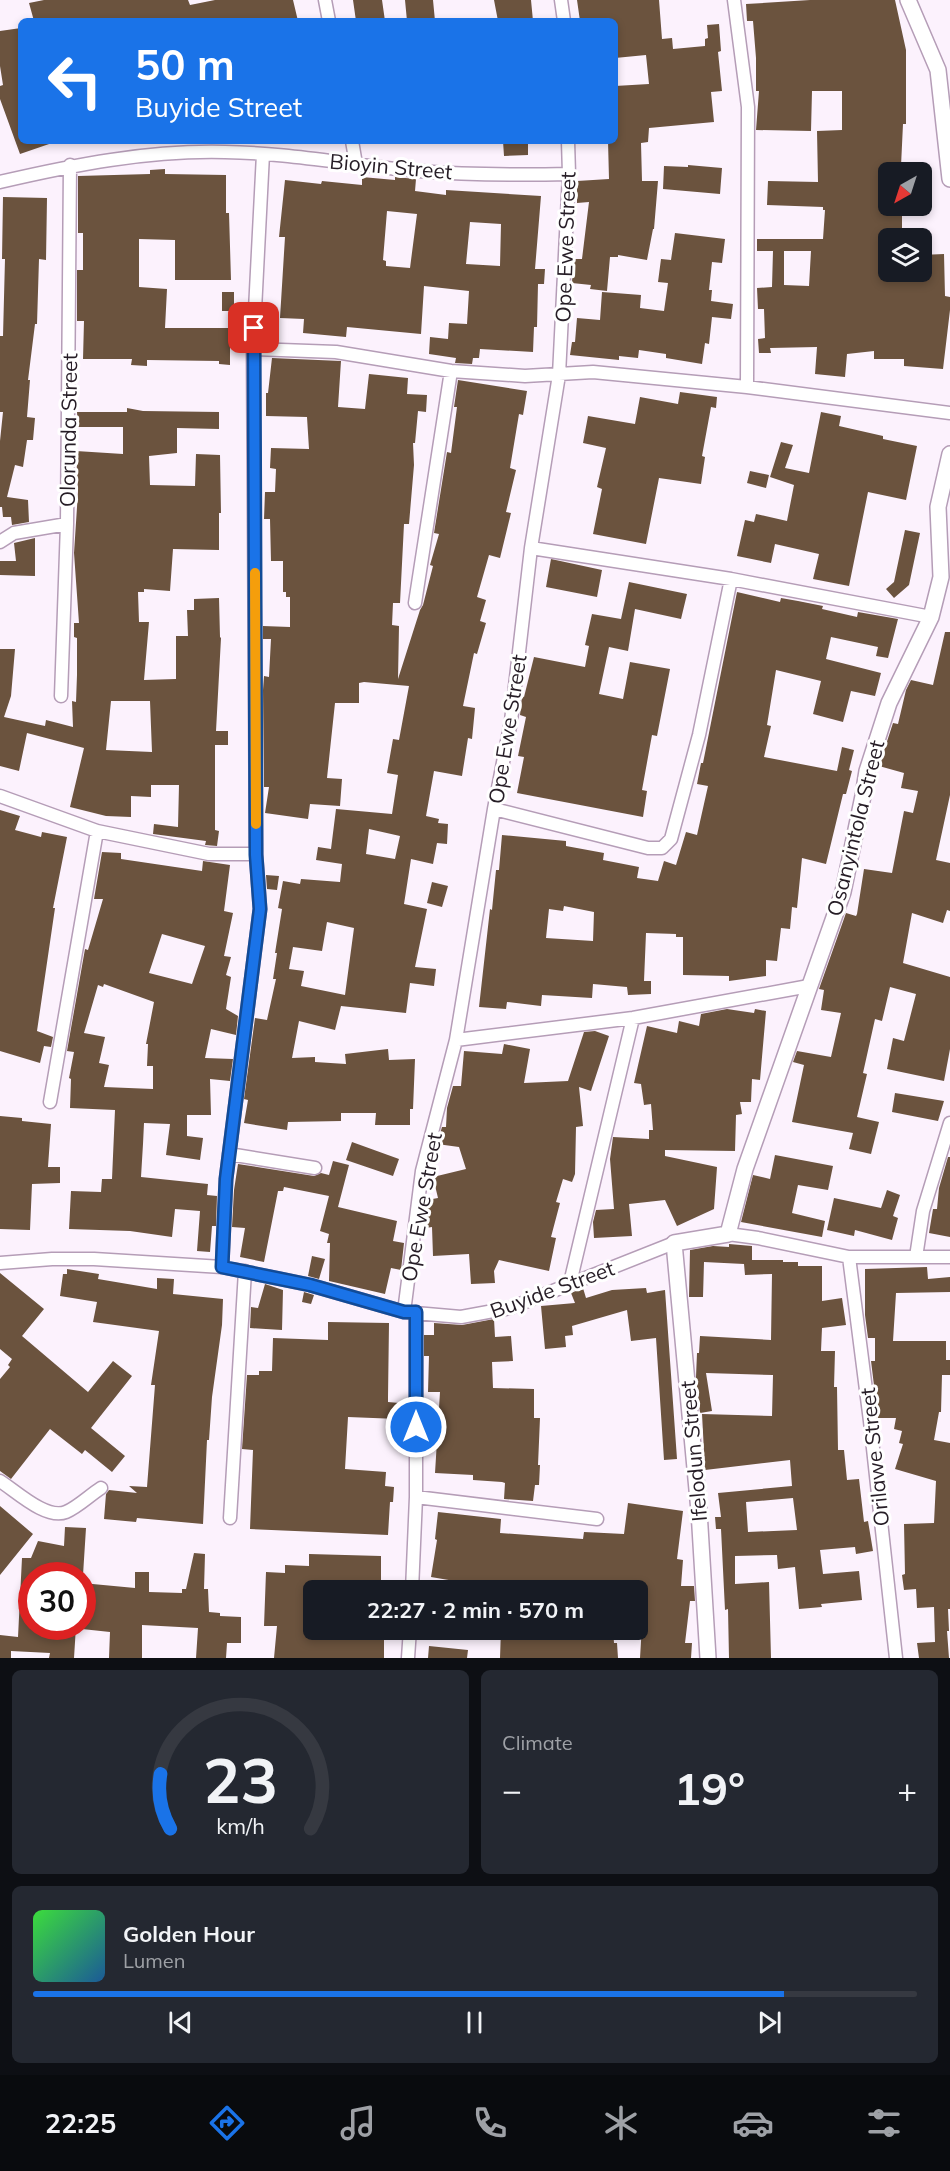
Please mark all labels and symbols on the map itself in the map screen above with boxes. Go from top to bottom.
street label: Bioyin Street [329,148,453,184]
north arrow [878,162,932,216]
street label: Ope Ewe Street [549,171,581,323]
pin [228,302,279,353]
street label: Olorunda Street [54,353,82,507]
street label: Ope Ewe Street [482,652,532,806]
street label: Osanyintola Street [821,737,889,919]
street label: Ope Ewe Street [395,1130,447,1284]
street label: Buyide Street [486,1255,618,1323]
street label: Ifelodun Street [674,1380,712,1522]
street label: Orilawe Street [854,1386,894,1528]
position arrow [384,1395,448,1459]
speed limit sign: 30 [18,1562,96,1640]

